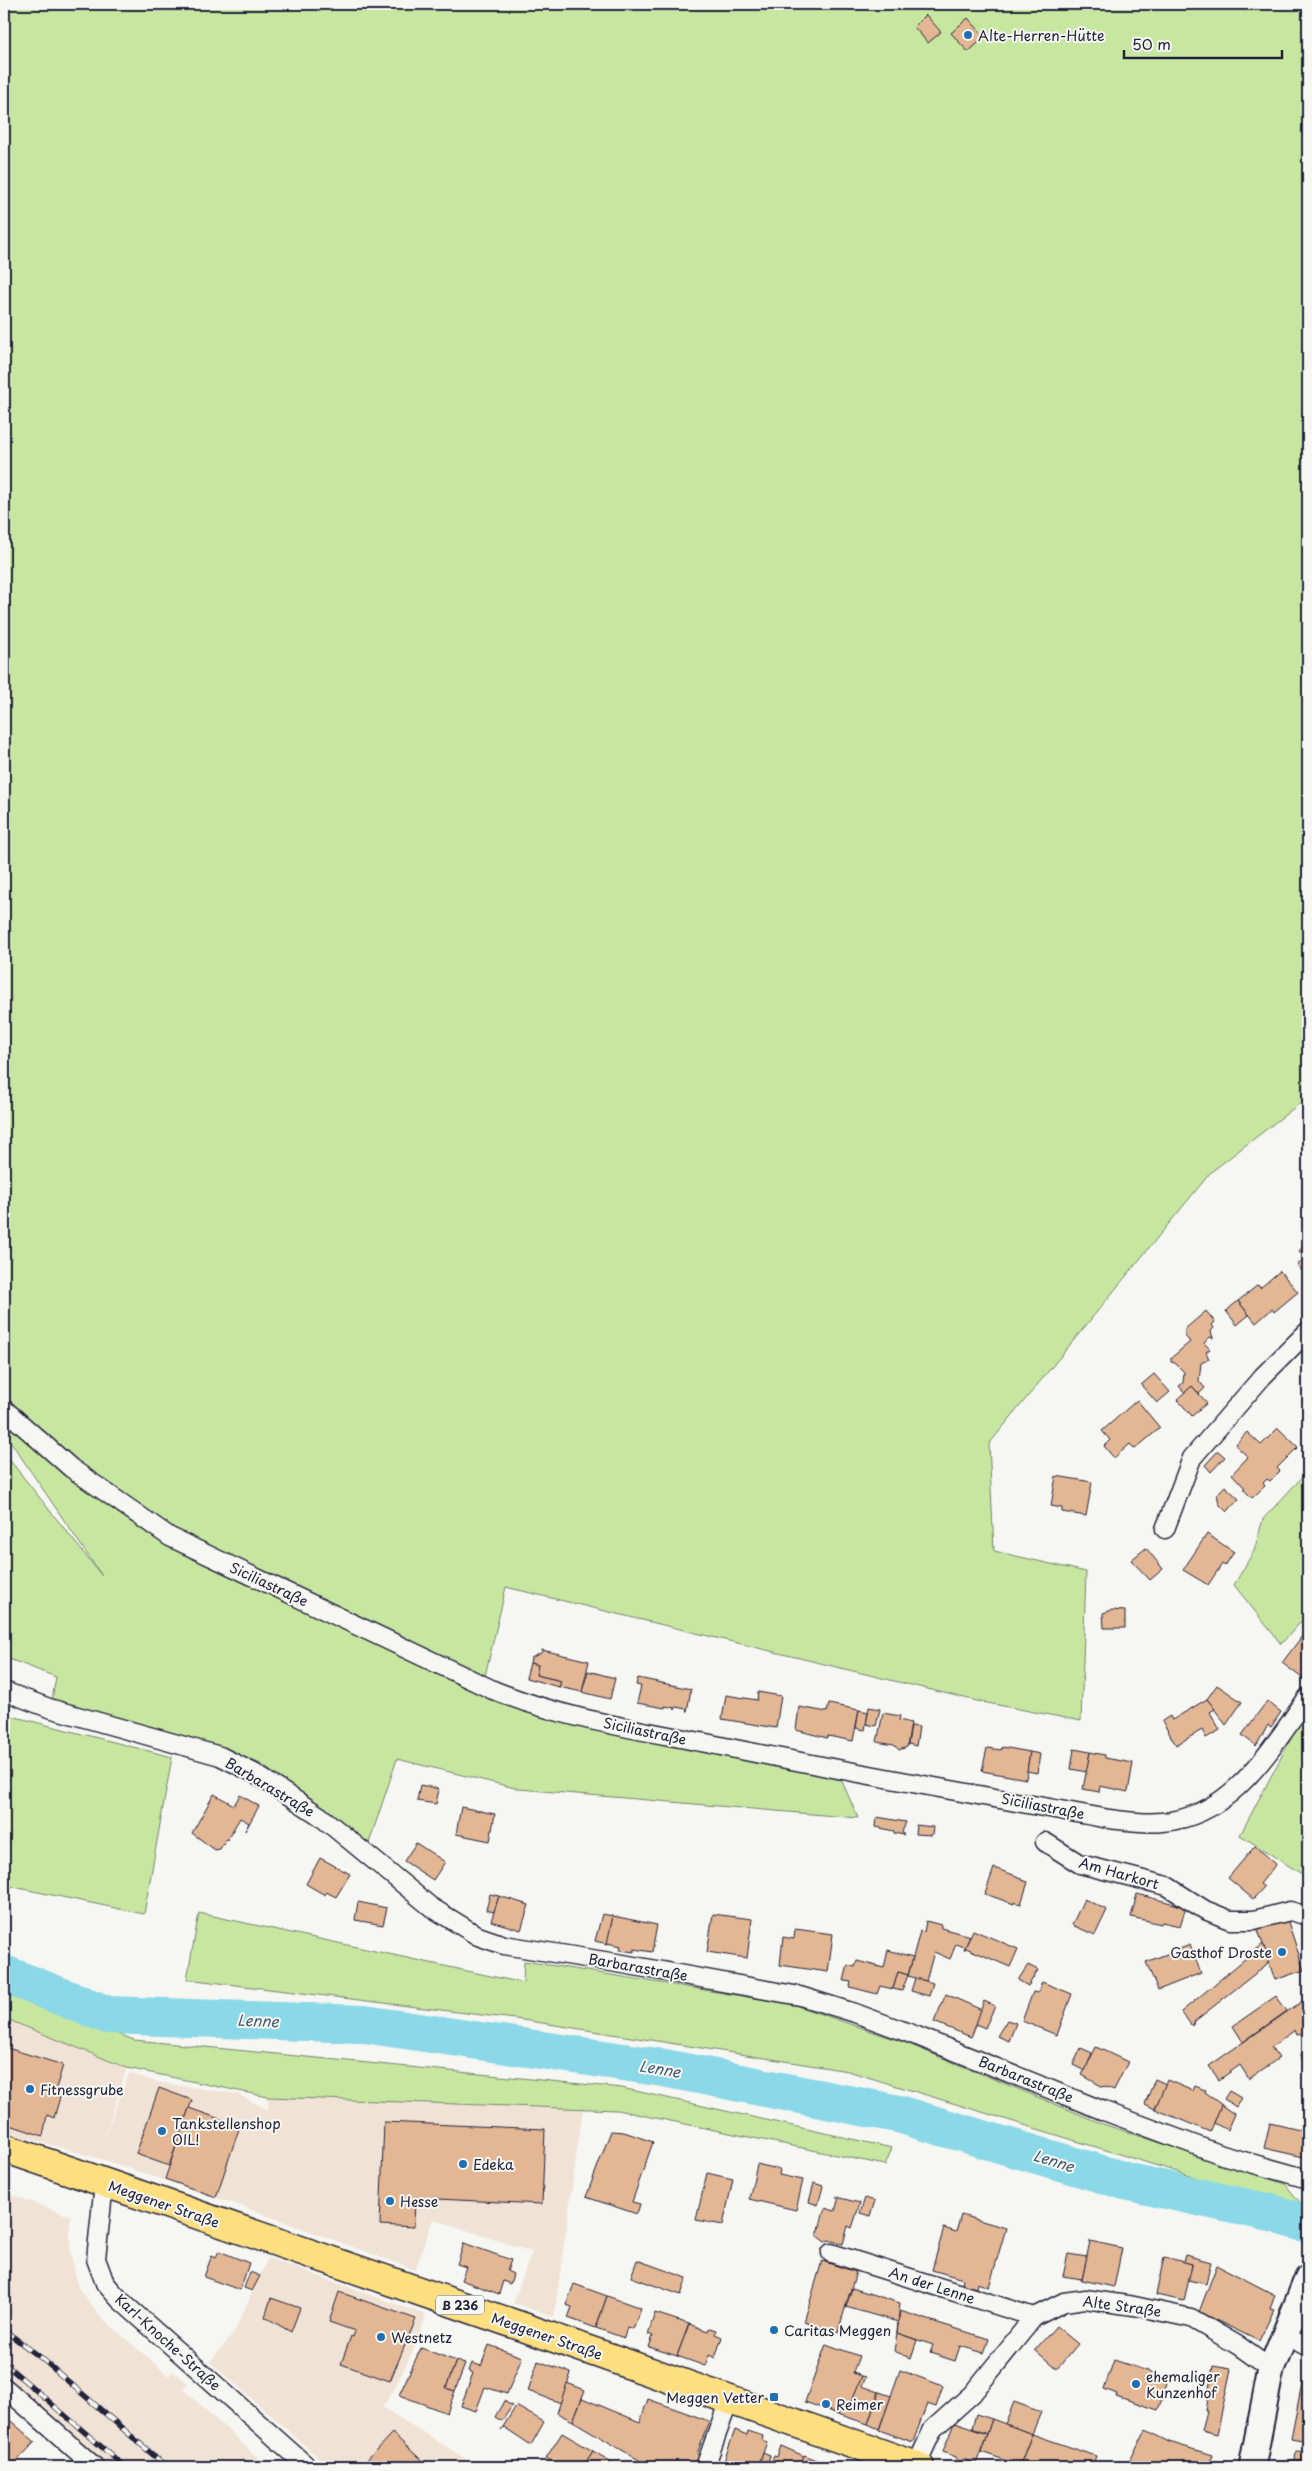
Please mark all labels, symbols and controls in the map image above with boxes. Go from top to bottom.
place label: Alte-Herren-Hütte [978,25,1104,46]
scale bar [1124,28,1282,60]
marker: Alte-Herren-Hütte [962,29,974,41]
text: 50 m [1132,32,1171,55]
street label: Siciliastraße [226,1557,312,1611]
street label: Siciliastraße [602,1712,688,1750]
street label: Barbarastraße [221,1752,319,1822]
street label: Siciliastraße [1000,1788,1086,1824]
street label: Am Harkort [1077,1852,1162,1894]
place label: Gasthof Droste [1170,1942,1272,1963]
marker: Gasthof Droste [1276,1946,1288,1958]
street label: Barbarastraße [587,1948,689,1986]
water label: Lenne [237,2008,280,2032]
street label: Barbarastraße [975,2050,1077,2108]
water label: Lenne [638,2053,683,2083]
place label: Fitnessgrube [40,2079,124,2100]
marker: Fitnessgrube [24,2083,36,2095]
place label: Tankstellenshop OIL! [172,2113,281,2150]
marker: Tankstellenshop OIL! [156,2125,168,2137]
water label: Lenne [1031,2143,1078,2177]
place label: Edeka [473,2154,514,2175]
marker: Edeka [457,2158,469,2170]
street label: Meggener Straße [106,2175,222,2233]
place label: Hesse [400,2191,438,2212]
marker: Hesse [384,2195,396,2207]
street label: An der Lenne [886,2261,978,2309]
street label: Karl-Knoche-Straße [111,2289,225,2395]
street label: Alte Straße [1081,2290,1163,2322]
road number: B 236 [436,2296,484,2314]
street label: Meggener Straße [489,2307,605,2365]
place label: Caritas Meggen [784,2320,891,2341]
marker: Caritas Meggen [768,2324,780,2336]
place label: Westnetz [391,2327,452,2348]
marker: Westnetz [375,2331,387,2343]
place label: ehemaliger Kunzenhof [1146,2366,1220,2403]
marker: ehemaliger Kunzenhof [1130,2378,1142,2390]
place label: Meggen Vetter [666,2387,764,2408]
marker: Meggen Vetter [768,2391,780,2403]
place label: Reimer [836,2394,884,2415]
marker: Reimer [820,2398,832,2410]

